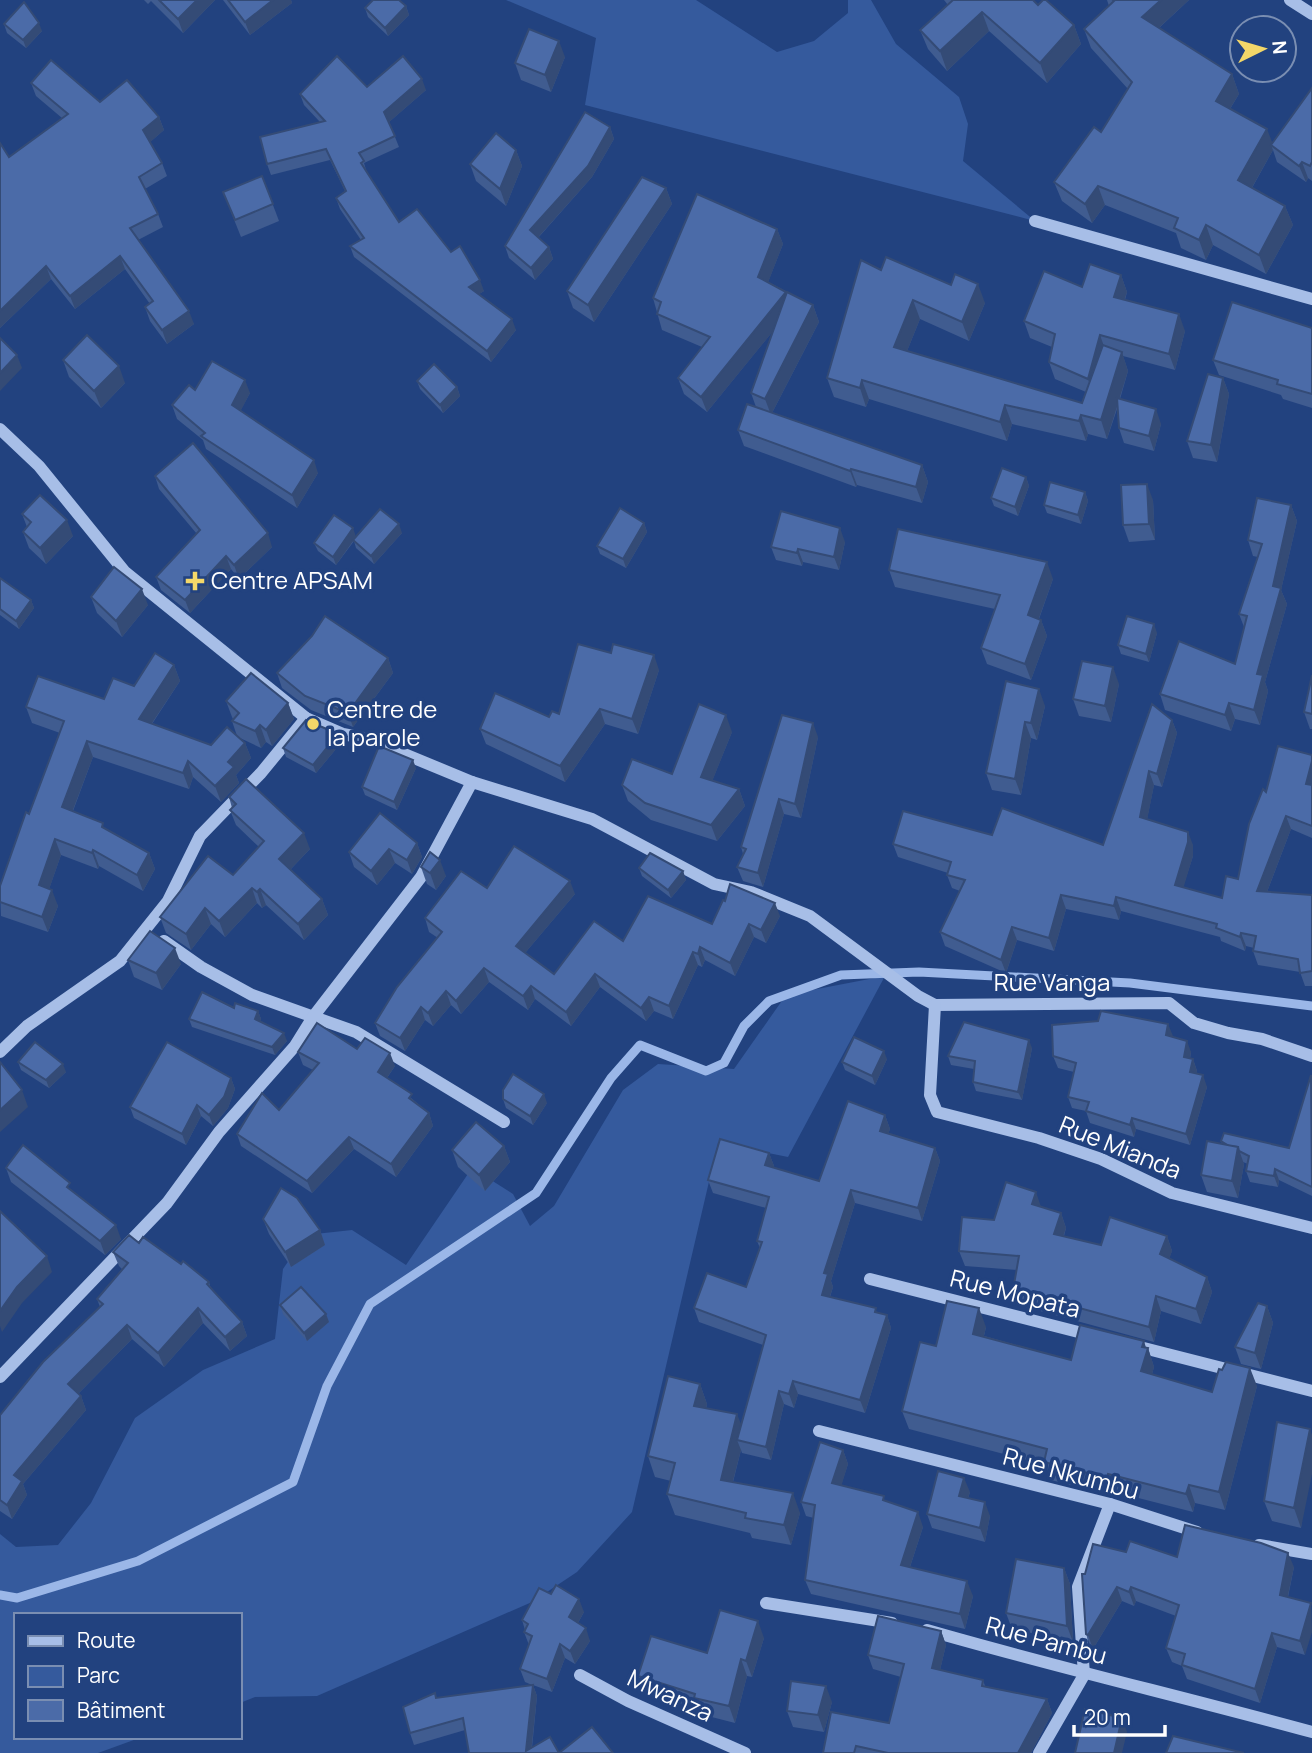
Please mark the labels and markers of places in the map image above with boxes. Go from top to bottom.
place label: Centre APSAM [211,563,373,596]
marker: Centre APSAM [185,571,205,591]
place label: Centre de la parole [327,692,437,753]
marker: Centre de la parole [305,716,321,732]

